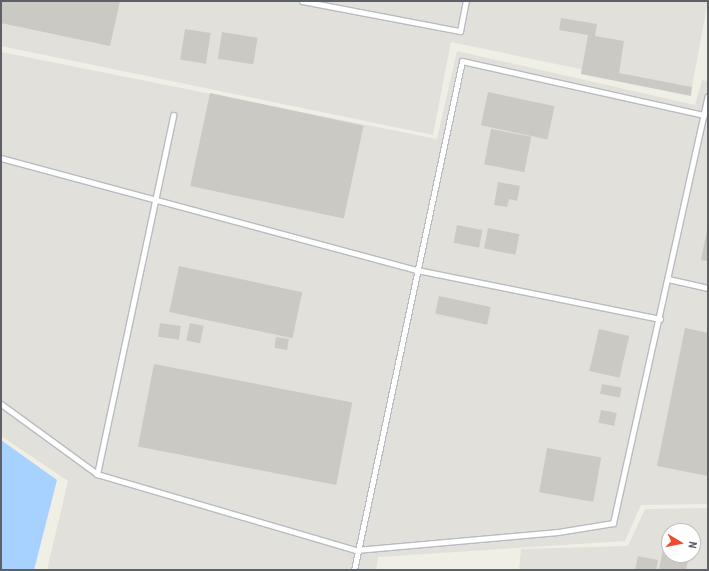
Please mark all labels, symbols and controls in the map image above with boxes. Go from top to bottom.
north arrow [661,523,701,563]
text: N [685,541,699,549]

